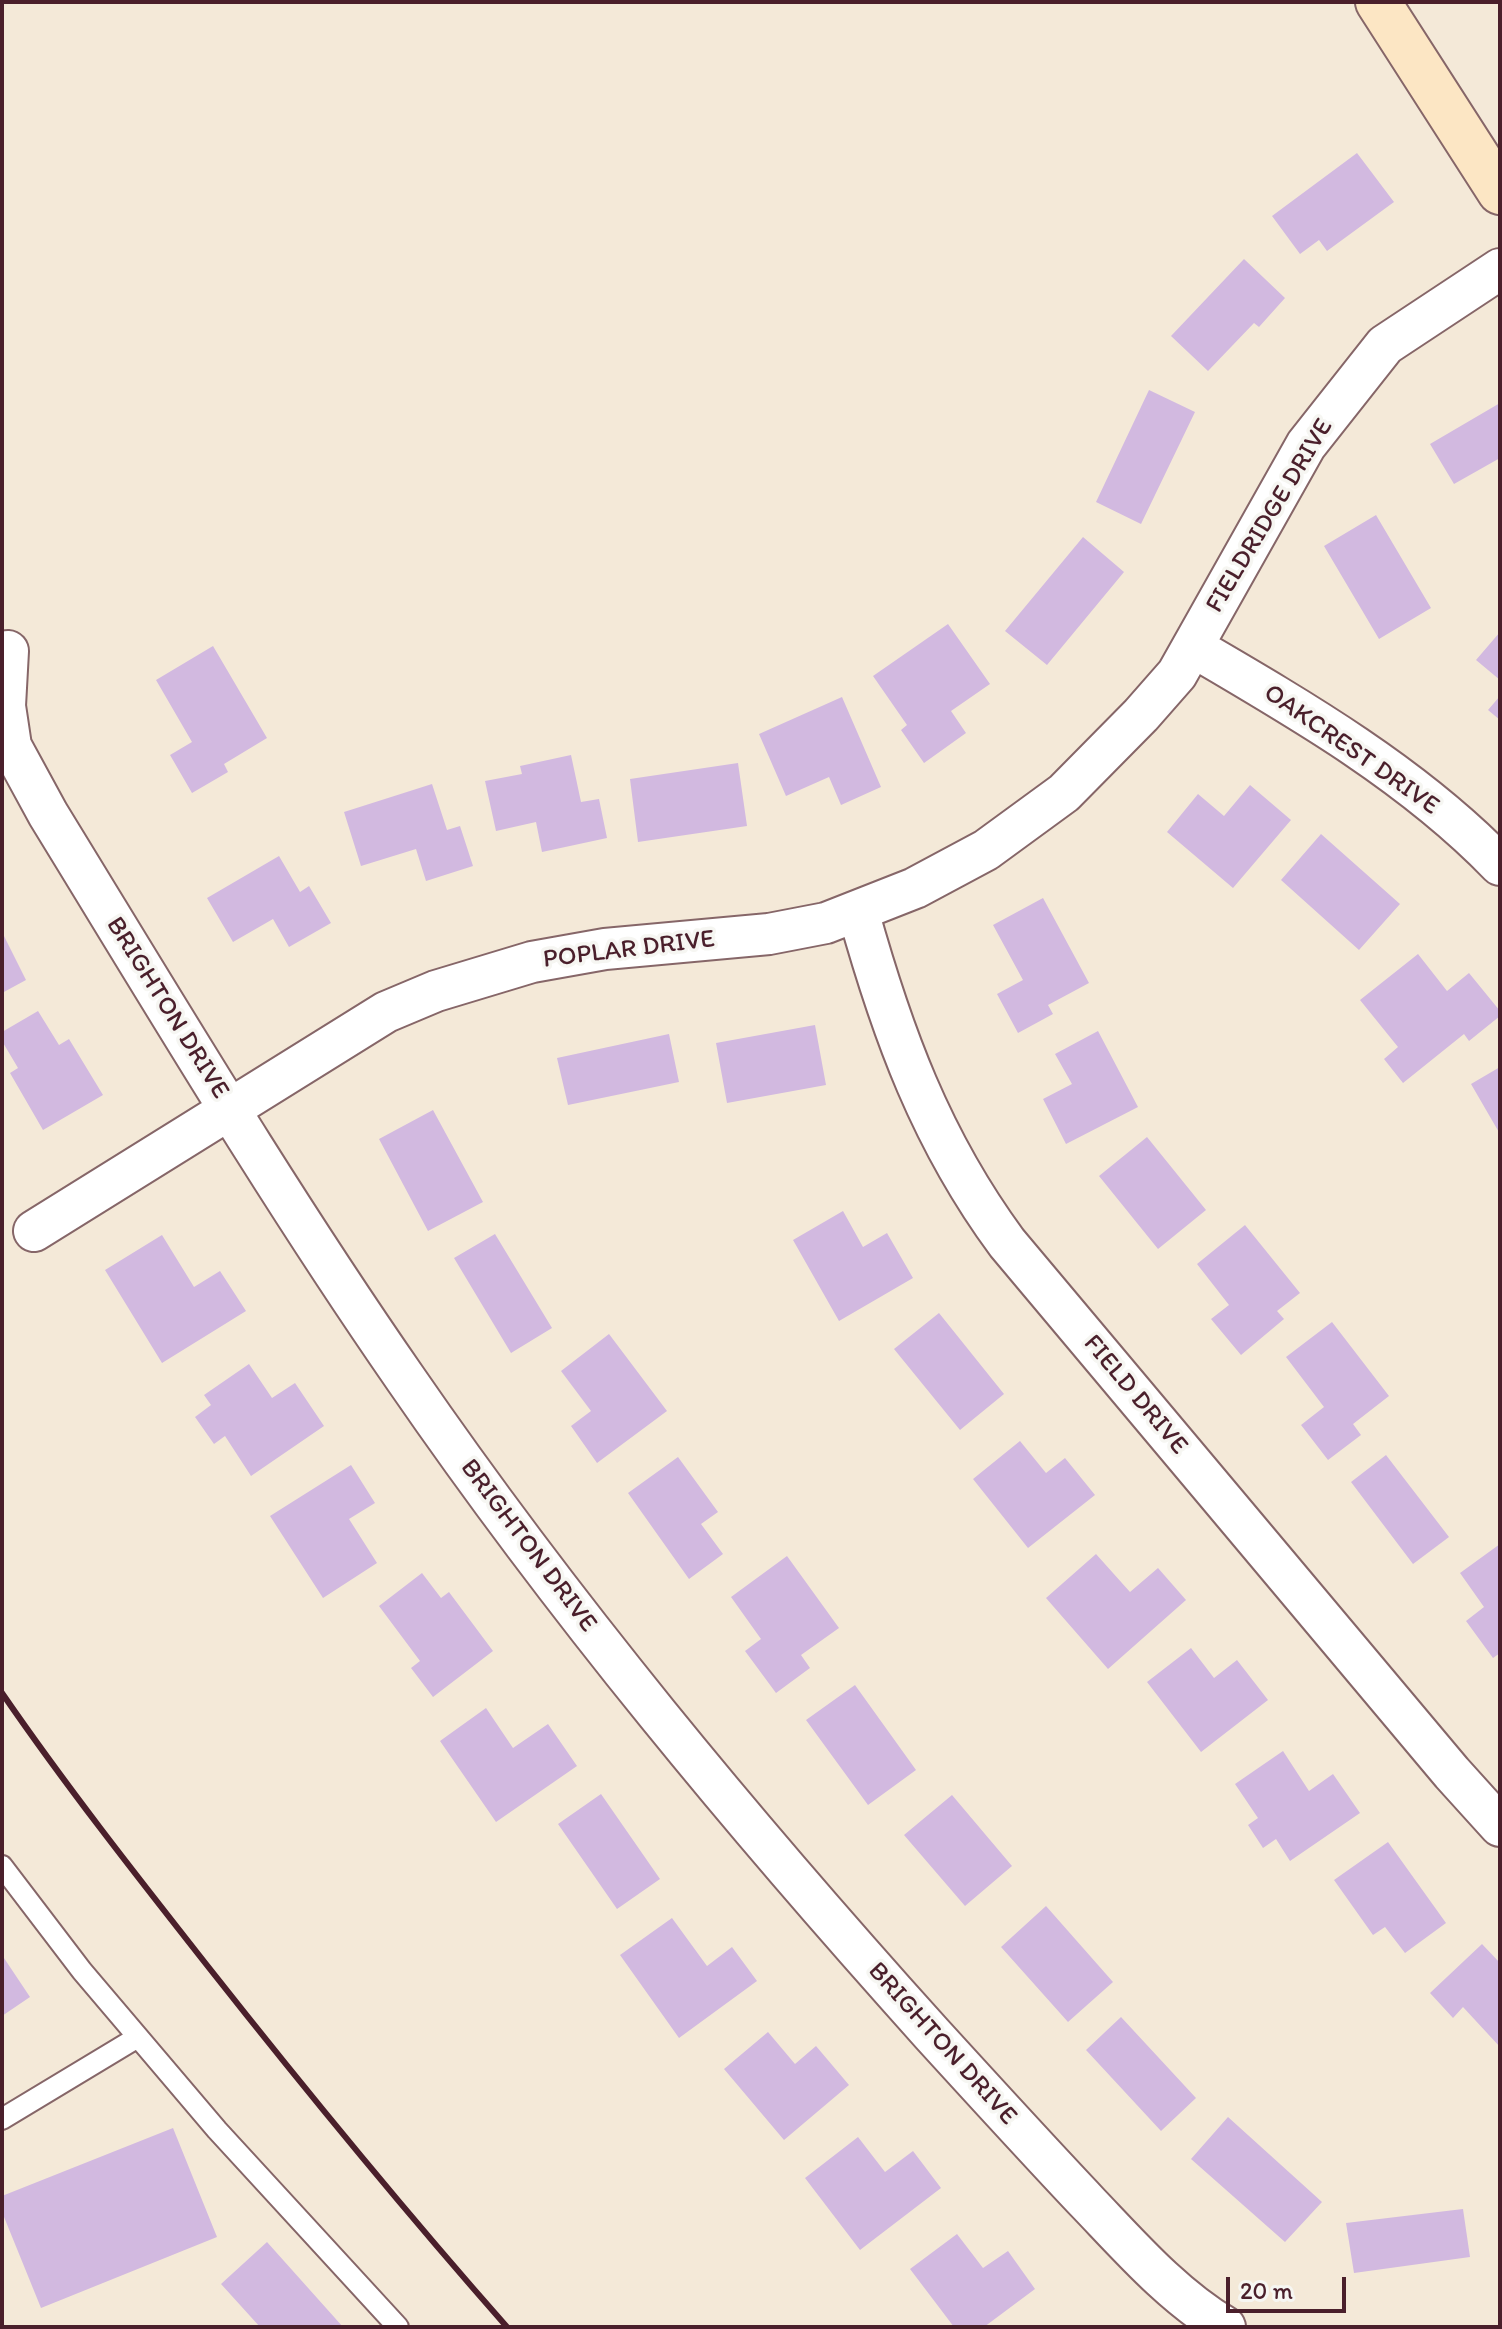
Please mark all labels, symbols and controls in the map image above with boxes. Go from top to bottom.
street label: FIELDRIDGE DRIVE [1200,413,1340,619]
street label: OAKCREST DRIVE [1257,678,1445,822]
street label: BRIGHTON DRIVE [99,911,235,1105]
street label: POPLAR DRIVE [541,924,717,976]
street label: FIELD DRIVE [1076,1329,1194,1461]
street label: BRIGHTON DRIVE [453,1453,603,1639]
street label: BRIGHTON DRIVE [861,1956,1023,2132]
scale bar [1230,2261,1350,2311]
text: 20 m [1240,2276,1293,2305]

